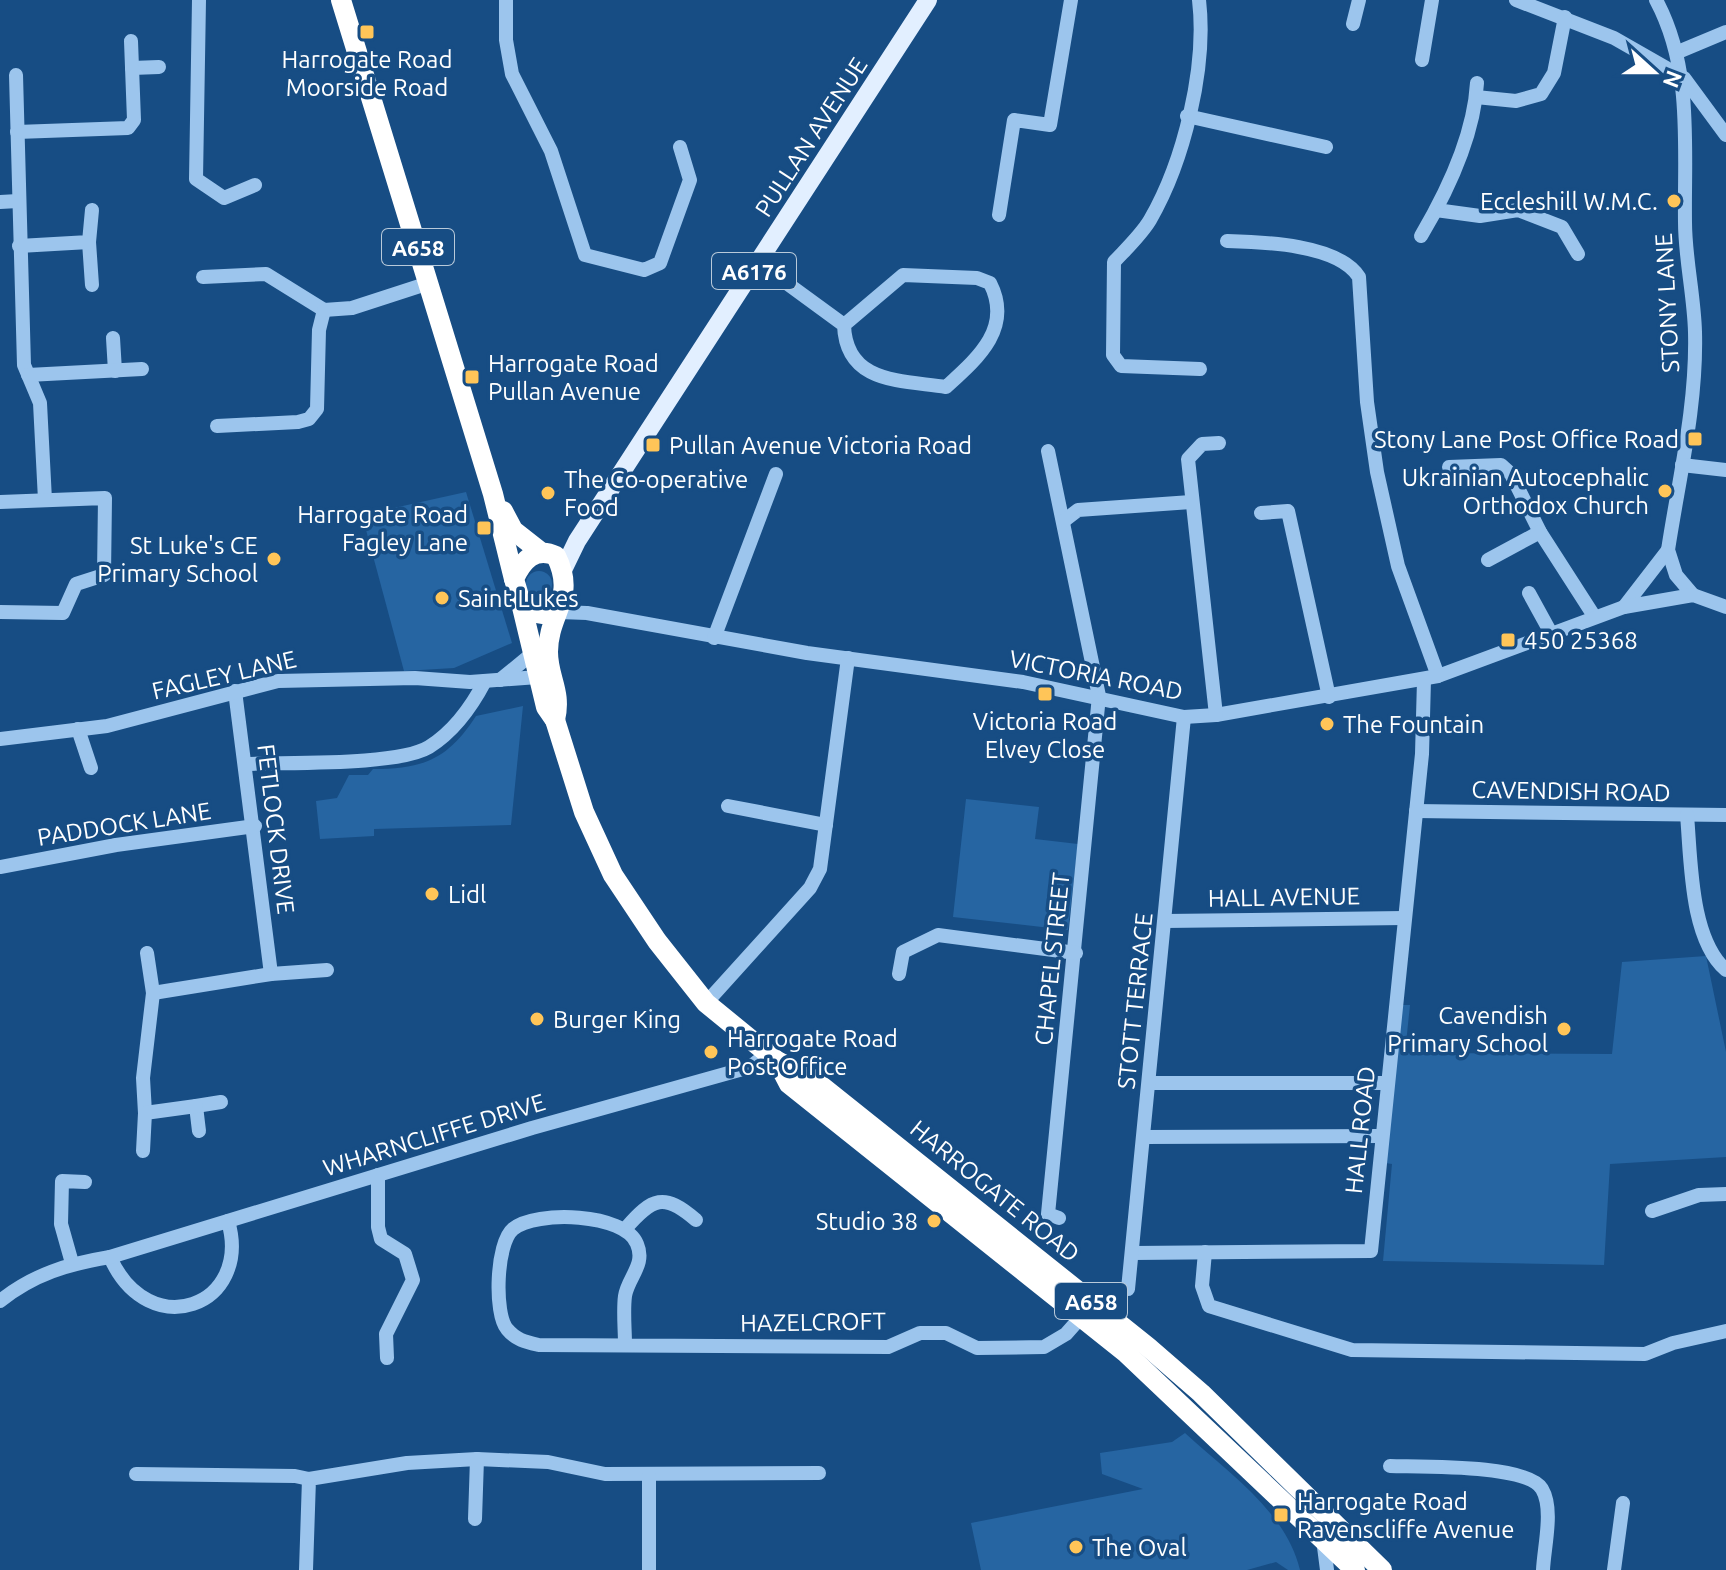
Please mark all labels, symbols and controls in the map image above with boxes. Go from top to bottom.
marker: Harrogate Road Moorside Road [358,23,376,41]
north arrow [1614,32,1694,112]
place label: Harrogate Road Moorside Road [282,46,452,101]
street label: PULLAN AVENUE [750,52,872,222]
text: N [1659,67,1688,91]
place label: Eccleshill W.M.C. [1480,188,1658,215]
marker: Eccleshill W.M.C. [1665,192,1683,210]
road number: A658 [382,229,454,265]
street label: STONY LANE [1650,233,1684,373]
road number: A6176 [712,253,796,289]
place label: Harrogate Road Pullan Avenue [488,350,659,405]
marker: Harrogate Road Pullan Avenue [463,368,481,386]
place label: Stony Lane Post Office Road [1374,426,1679,453]
marker: Stony Lane Post Office Road [1686,430,1704,448]
place label: Pullan Avenue Victoria Road [669,432,972,459]
marker: Pullan Avenue Victoria Road [644,436,662,454]
place label: Ukrainian Autocephalic Orthodox Church [1402,464,1649,519]
place label: The Co-operative Food [564,466,748,521]
marker: Ukrainian Autocephalic Orthodox Church [1656,482,1674,500]
marker: The Co-operative Food [539,484,557,502]
place label: Harrogate Road Fagley Lane [297,501,468,556]
marker: Harrogate Road Fagley Lane [475,519,493,537]
place label: St Luke's CE Primary School [97,532,258,587]
marker: St Luke's CE Primary School [265,550,283,568]
place label: Saint Lukes [458,585,579,612]
marker: Saint Lukes [433,589,451,607]
place label: 450 25368 [1524,627,1638,654]
marker: 450 25368 [1499,631,1517,649]
street label: FAGLEY LANE [149,645,299,705]
street label: VICTORIA ROAD [1007,645,1185,705]
marker: Victoria Road Elvey Close [1036,685,1054,703]
place label: Victoria Road Elvey Close [973,708,1117,763]
place label: The Fountain [1343,711,1484,738]
marker: The Fountain [1318,715,1336,733]
street label: FETLOCK DRIVE [252,742,300,916]
street label: CAVENDISH ROAD [1471,776,1671,806]
street label: PADDOCK LANE [35,797,213,851]
street label: CHAPEL STREET [1029,871,1075,1047]
place label: Lidl [448,881,486,908]
street label: HALL AVENUE [1208,882,1360,912]
marker: Lidl [423,885,441,903]
street label: STOTT TERRACE [1112,911,1158,1091]
place label: Cavendish Primary School [1387,1002,1548,1057]
place label: Burger King [553,1006,681,1033]
marker: Burger King [528,1010,546,1028]
marker: Cavendish Primary School [1555,1020,1573,1038]
place label: Harrogate Road Post Office [727,1025,898,1080]
marker: Harrogate Road Post Office [702,1043,720,1061]
street label: HALL ROAD [1340,1065,1380,1195]
street label: WHARNCLIFFE DRIVE [320,1088,548,1182]
street label: HARROGATE ROAD [905,1115,1085,1267]
place label: Studio 38 [816,1208,918,1235]
marker: Studio 38 [925,1212,943,1230]
road number: A658 [1055,1283,1127,1319]
street label: HAZELCROFT [740,1307,886,1337]
place label: Harrogate Road Ravenscliffe Avenue [1297,1488,1514,1543]
marker: Harrogate Road Ravenscliffe Avenue [1272,1506,1290,1524]
place label: The Oval [1092,1534,1187,1561]
marker: The Oval [1067,1538,1085,1556]

